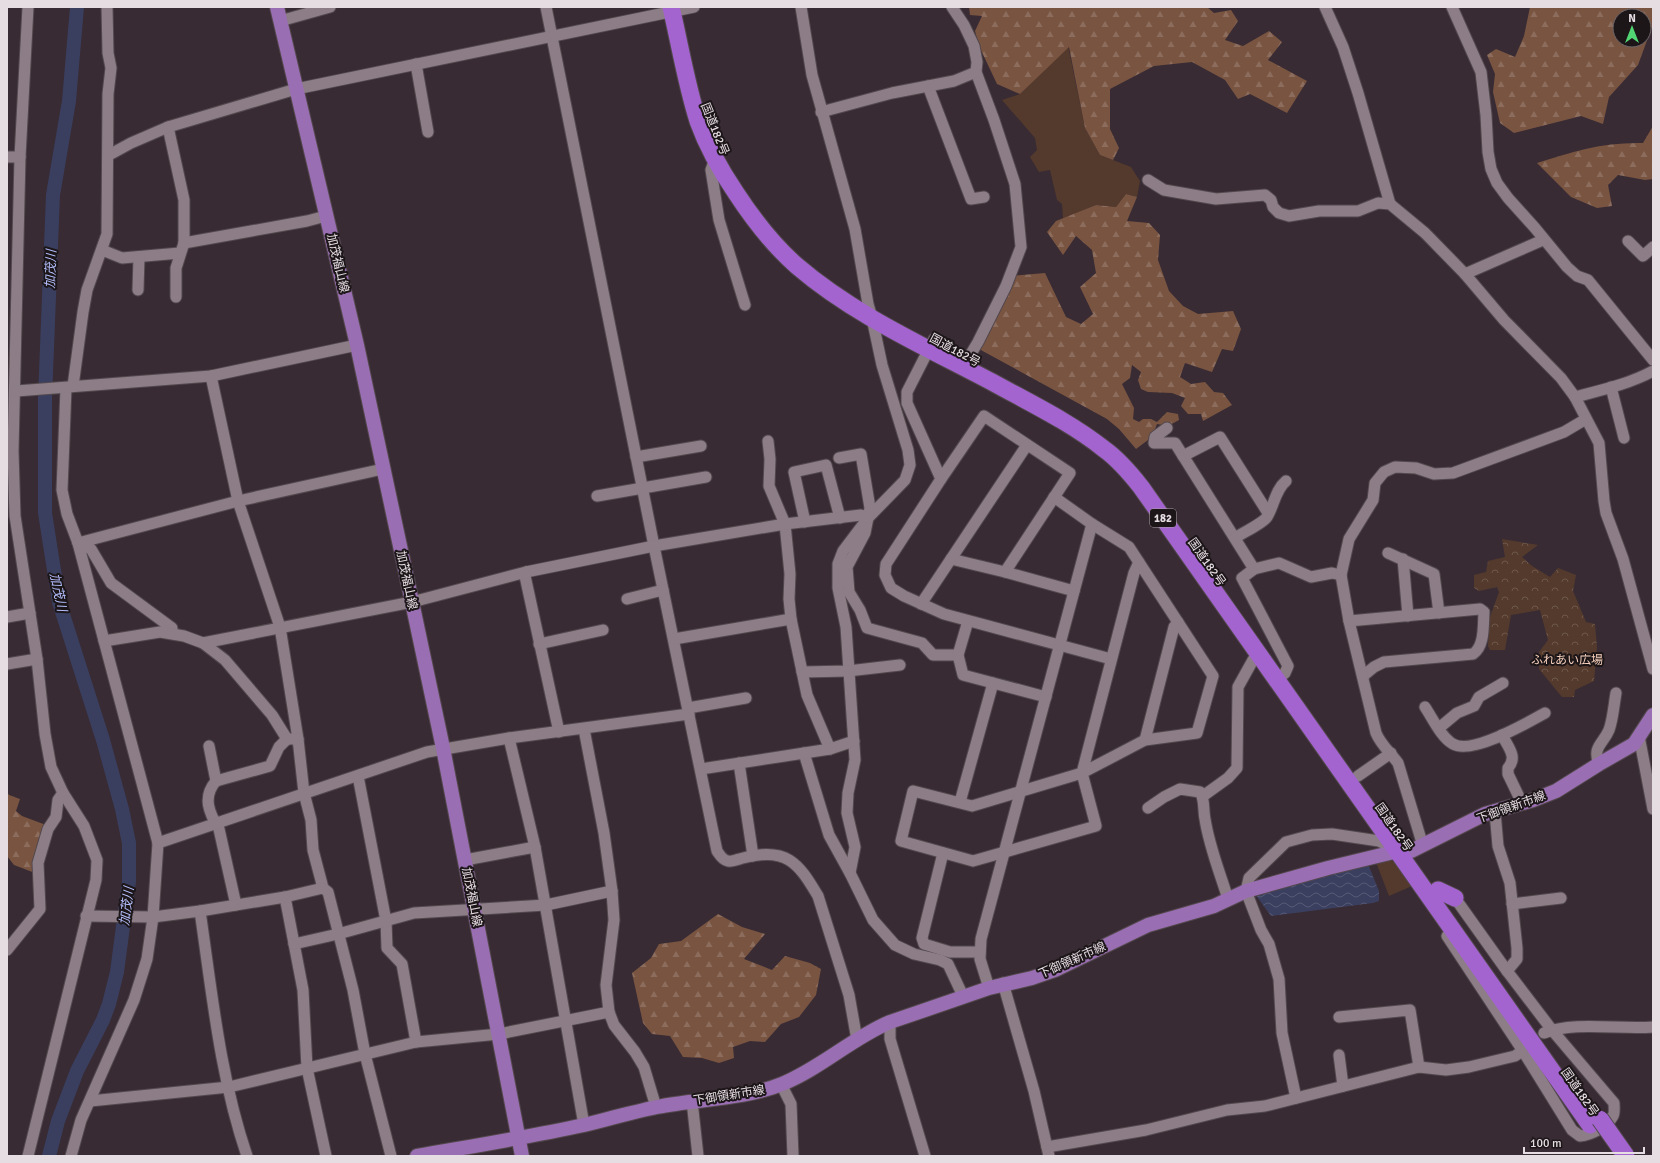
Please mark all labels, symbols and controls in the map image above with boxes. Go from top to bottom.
north arrow [1612,8,1652,48]
text: N [1628,12,1636,25]
street label: 国道182号 [697,101,732,158]
street label: 加茂福山線 [323,232,352,294]
water label: 加茂川 [42,247,60,289]
street label: 国道182号 [927,331,983,370]
road number: 182 [1150,509,1176,527]
street label: 国道182号 [1185,535,1229,589]
street label: 加茂福山線 [393,549,420,611]
water label: 加茂川 [46,571,70,615]
park label: ふれあい広場 [1531,653,1603,668]
street label: 下御領新市線 [1475,788,1548,827]
street label: 国道182号 [1372,800,1416,854]
street label: 加茂福山線 [458,866,485,928]
water label: 加茂川 [117,884,138,926]
street label: 下御領新市線 [1036,939,1108,982]
street label: 国道182号 [1558,1065,1602,1119]
street label: 下御領新市線 [692,1082,766,1109]
scale bar [1524,1129,1644,1155]
text: 100 m [1530,1136,1562,1151]

